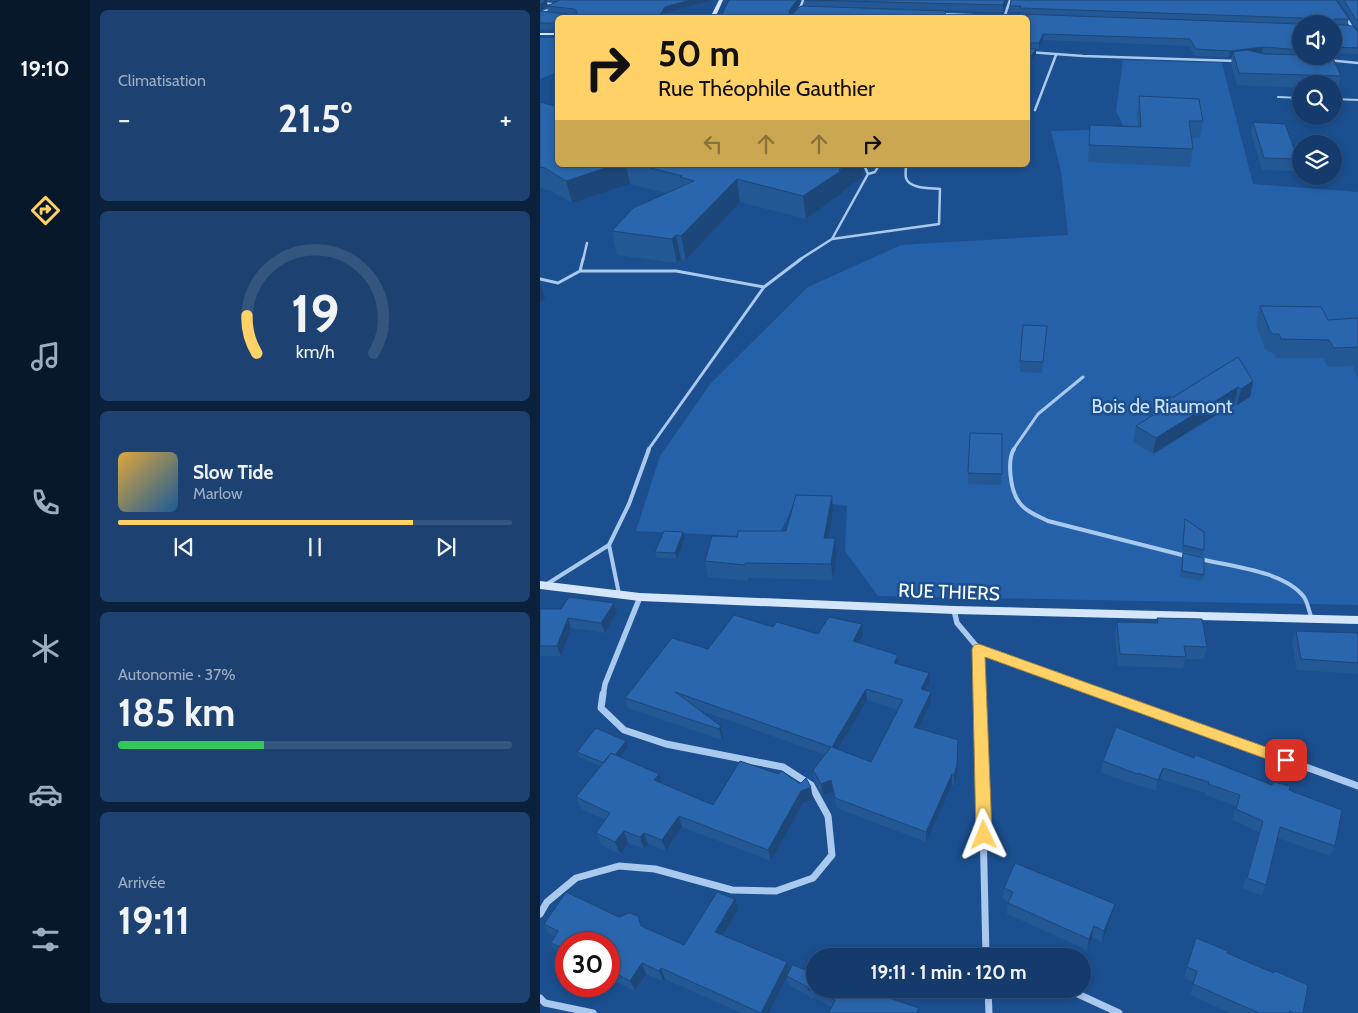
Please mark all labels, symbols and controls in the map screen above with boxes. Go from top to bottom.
map controls [1292,15,1342,185]
button: sound [1292,15,1342,65]
text: 50 m [658,32,740,75]
icon: right [575,35,640,100]
text: 19:10 [20,55,70,82]
text: Climatisation [118,71,206,90]
text: Rue Théophile Gauthier [658,75,875,102]
button: search [1292,75,1342,125]
text: 21.5° [278,95,352,142]
text: − [118,102,130,136]
text: + [500,102,512,136]
icon: left [699,130,727,158]
icon: ahead [752,130,780,158]
icon: ahead [805,130,833,158]
icon: right [858,130,886,158]
button: layers [1292,135,1342,185]
icon: directions [28,193,63,228]
text: 19 [291,282,339,345]
icon: music [28,339,63,374]
text: km/h [295,341,335,362]
park label: Bois de Riaumont [1092,395,1233,418]
text: Slow Tide [193,461,273,484]
text: Marlow [193,484,243,503]
icon: phone [28,485,63,520]
icon: previous [170,533,198,561]
icon: pause [301,533,329,561]
icon: next [432,533,460,561]
street label: RUE THIERS [898,579,1000,605]
icon: climate [28,631,63,666]
text: Autonomie · 37% [118,665,236,684]
text: 185 km [118,689,235,736]
pin [1265,739,1307,781]
icon: arrive [1272,746,1300,774]
icon: car [28,777,63,812]
position arrow [957,808,1009,860]
text: Arrivée [118,873,165,892]
text: 19:11 [118,897,190,944]
icon: filters [28,922,63,957]
speed limit sign: 30 [555,932,620,997]
text: 19:11 · 1 min · 120 m [871,961,1026,984]

